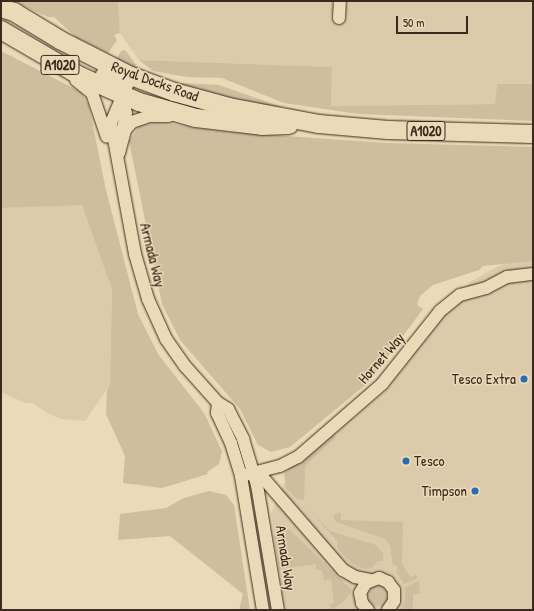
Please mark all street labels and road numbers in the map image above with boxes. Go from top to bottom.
road number: A1020 [40,53,80,77]
street label: Royal Docks Road [109,57,201,105]
road number: A1020 [406,119,446,143]
street label: Armada Way [136,221,170,289]
street label: Hornet Way [354,329,408,387]
street label: Armada Way [272,524,300,592]

